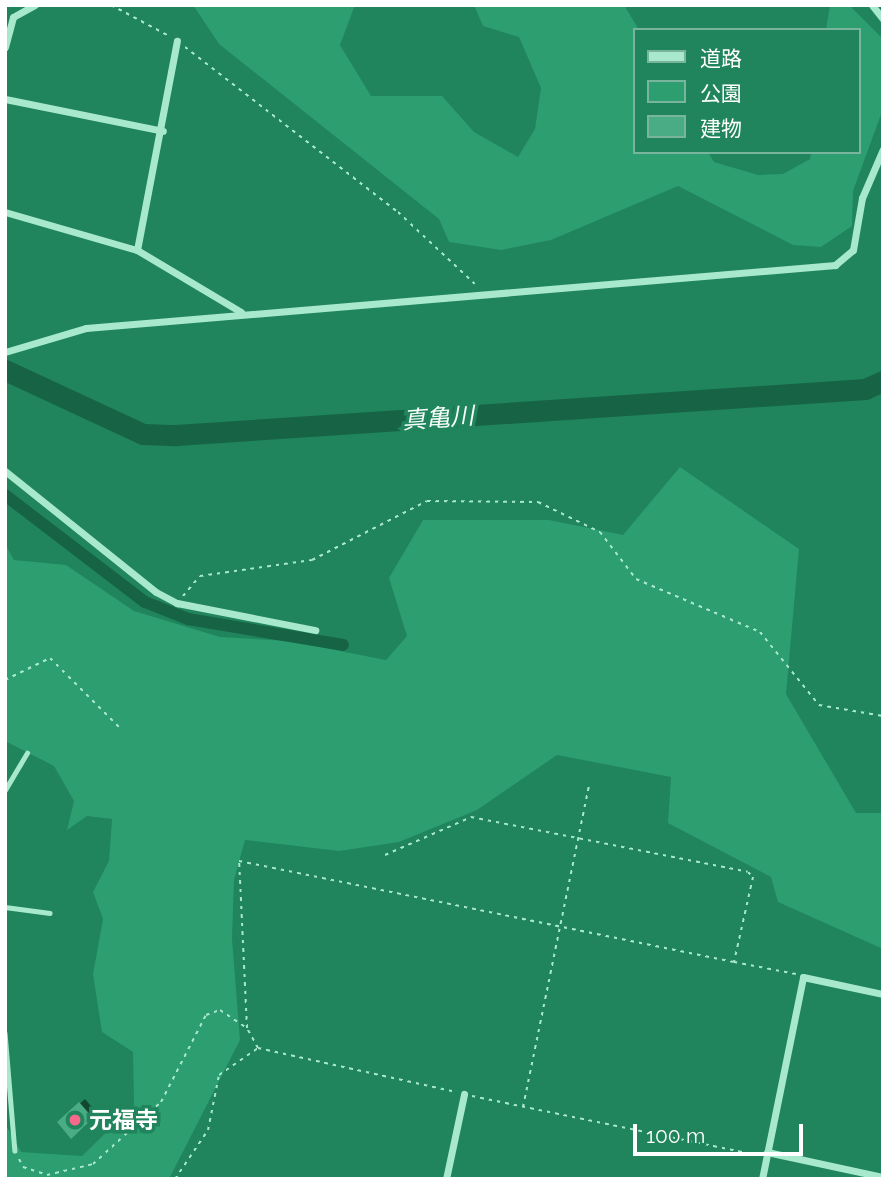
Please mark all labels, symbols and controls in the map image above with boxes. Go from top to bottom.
legend [632,28,860,154]
text: 道路 [700,46,742,71]
text: 公園 [700,81,742,106]
text: 建物 [700,116,742,141]
water label: 真亀川 [401,401,475,435]
place label: 元福寺 [89,1106,158,1134]
scale bar [636,1110,806,1154]
marker: 元福寺 [67,1112,83,1128]
text: 100 m [646,1123,705,1148]

